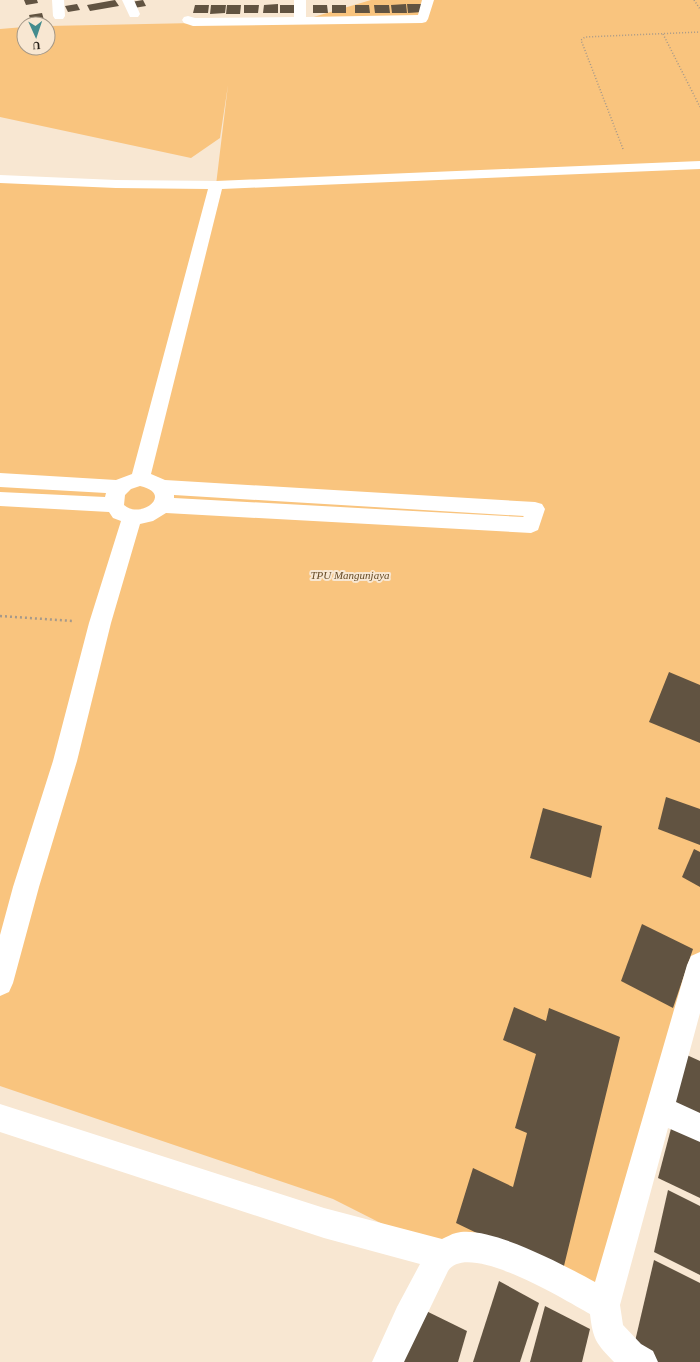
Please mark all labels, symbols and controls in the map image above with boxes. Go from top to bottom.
north arrow [16,16,56,56]
text: U [32,40,41,52]
park label: TPU Mangunjaya [310,569,390,581]

